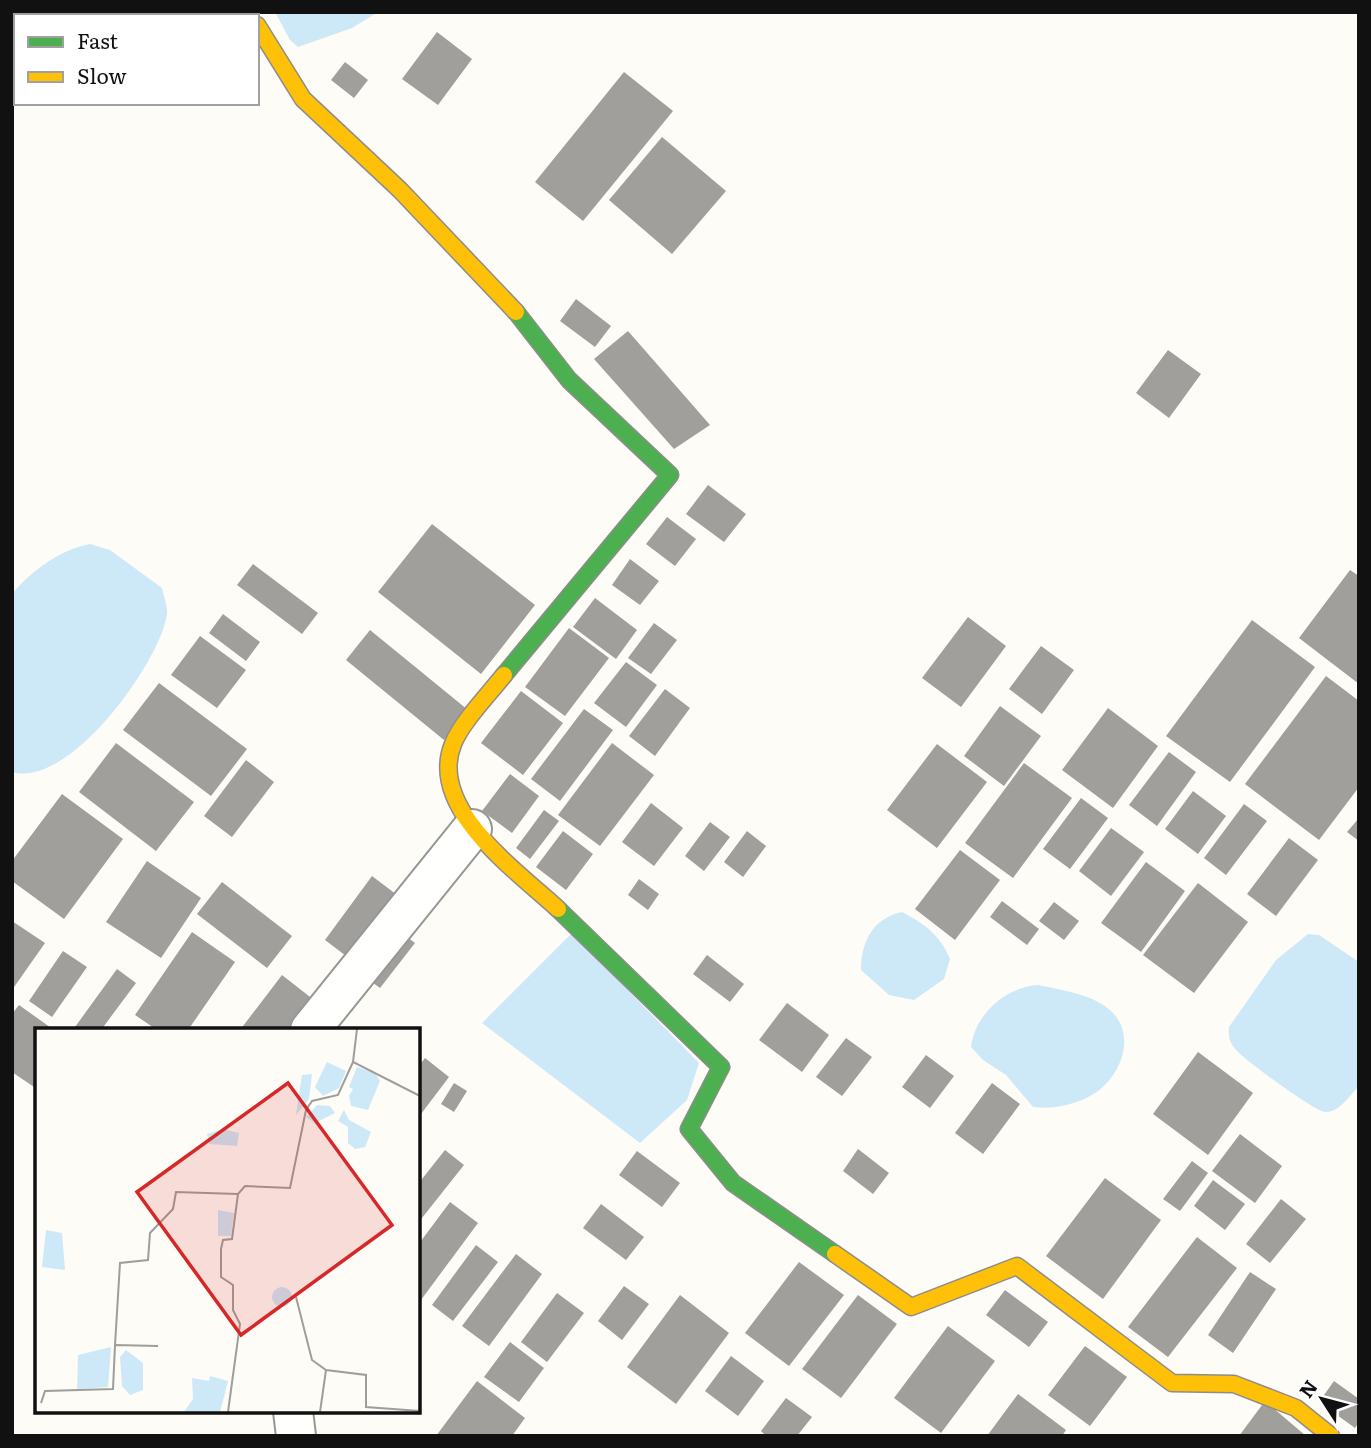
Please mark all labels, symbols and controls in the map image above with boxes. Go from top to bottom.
legend [14,14,259,105]
text: Fast [77,24,118,55]
text: Slow [77,59,127,90]
inset map [35,1028,420,1413]
north arrow [1287,1364,1357,1434]
text: N [1291,1374,1323,1403]

